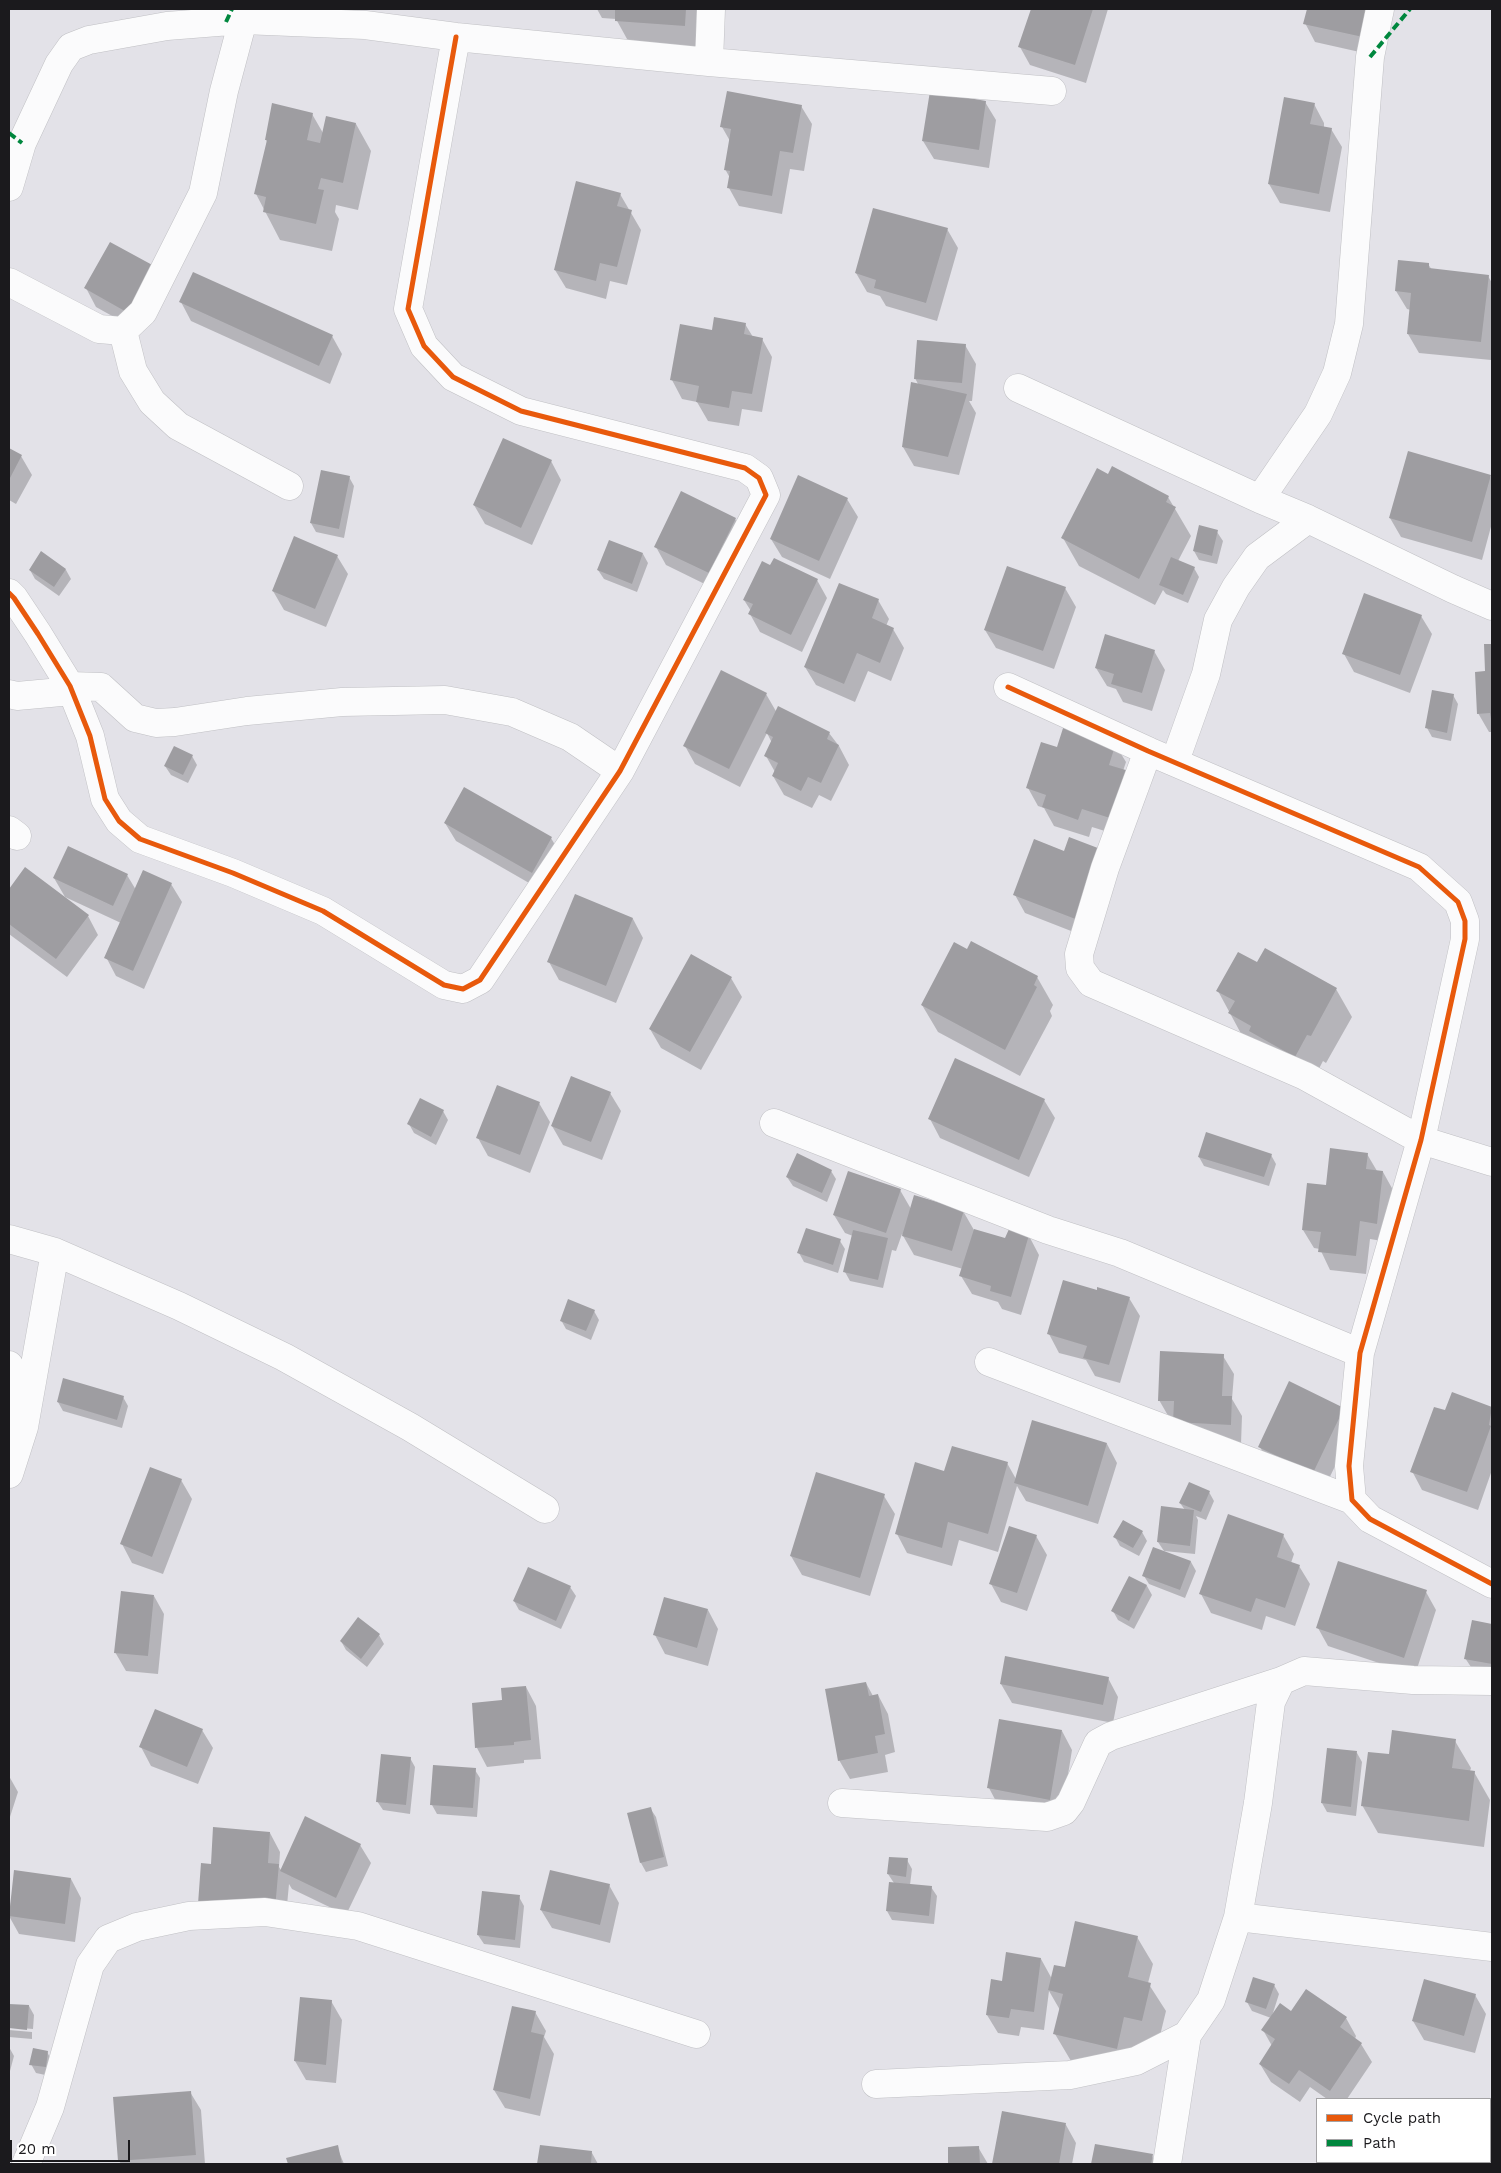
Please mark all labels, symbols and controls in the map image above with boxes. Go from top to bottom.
legend [1316,2098,1491,2163]
text: Cycle path [1363,2109,1441,2127]
scale bar [12,2130,132,2162]
text: Path [1363,2134,1396,2152]
text: 20 m [18,2140,56,2158]

